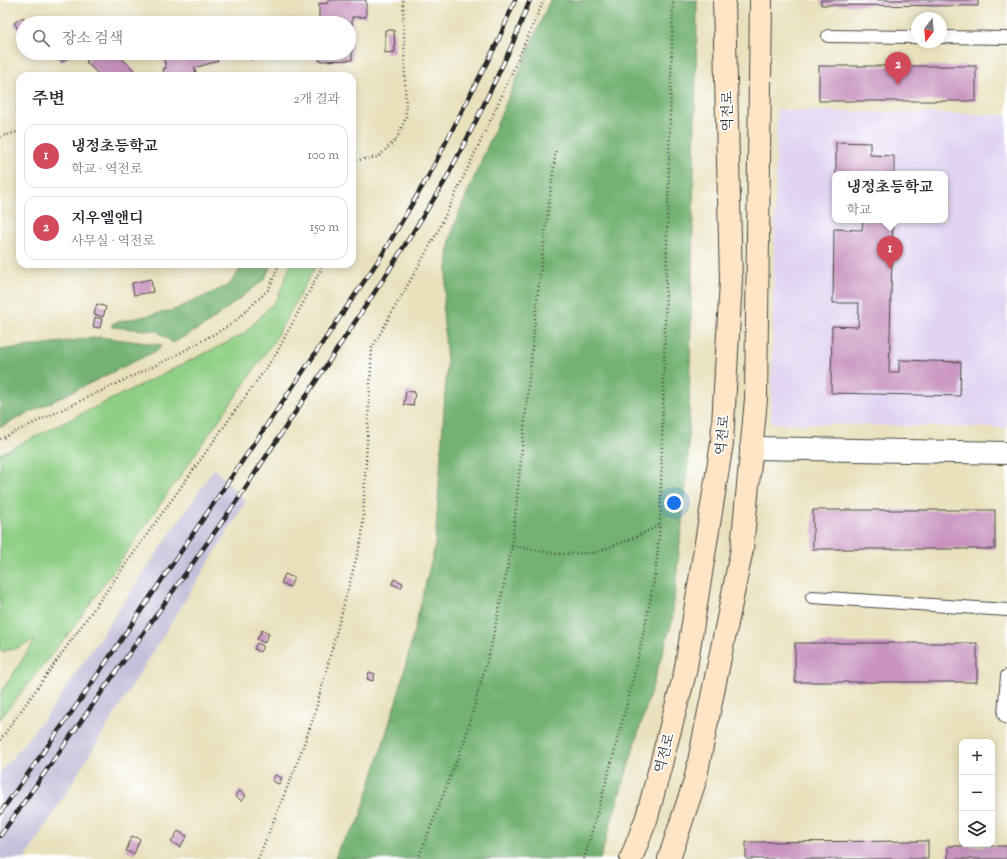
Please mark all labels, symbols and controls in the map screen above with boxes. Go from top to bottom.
north arrow [911,12,947,48]
search box [16,16,356,60]
icon: search [30,27,52,49]
text: 장소 검색 [62,29,123,50]
pin: 2 [885,52,911,85]
text: 주변 [32,88,65,112]
street label: 역전로 [719,90,739,131]
text: 2개 결과 [293,91,340,109]
text: 냉정초등학교 [71,137,158,158]
text: 1 [44,147,48,165]
text: 100 m [307,147,339,165]
text: 학교 · 역전로 [71,161,143,179]
popup [832,171,948,223]
text: 냉정초등학교 [847,178,933,199]
text: 학교 [847,202,872,220]
text: 지우엘앤디 [71,209,143,230]
text: 2 [43,219,49,237]
text: 150 m [310,219,339,237]
text: 사무실 · 역전로 [71,233,155,251]
pin: 1 [877,236,903,269]
street label: 역전로 [712,414,736,456]
your location [664,493,684,513]
street label: 역전로 [651,731,681,776]
map controls [959,739,995,847]
button: + [959,739,995,775]
button: − [959,775,995,811]
button: layers [959,811,995,847]

